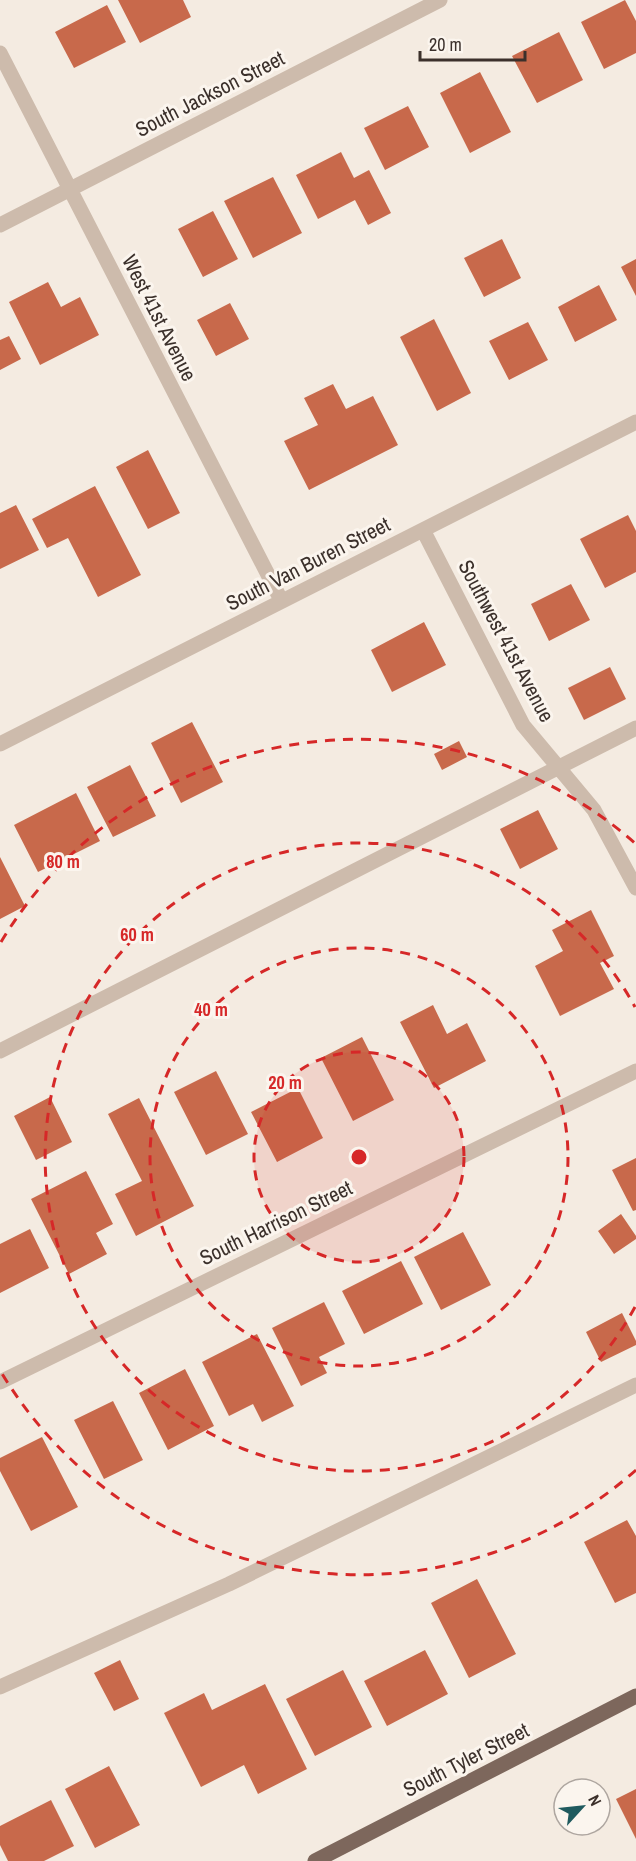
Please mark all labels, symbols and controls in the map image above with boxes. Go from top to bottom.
scale bar [420,24,525,62]
text: 20 m [429,32,462,57]
street label: South Jackson Street [130,43,289,144]
street label: West 41st Avenue [115,250,204,386]
street label: South Van Buren Street [221,510,395,617]
street label: Southwest 41st Avenue [451,555,561,727]
text: 80 m [46,849,80,874]
text: 60 m [120,922,154,947]
text: 40 m [194,997,228,1022]
text: 20 m [268,1070,302,1095]
centre of rings [349,1147,369,1167]
street label: South Harrison Street [195,1173,357,1272]
street label: South Tyler Street [398,1715,534,1804]
north arrow [552,1777,612,1837]
text: N [583,1791,607,1809]

